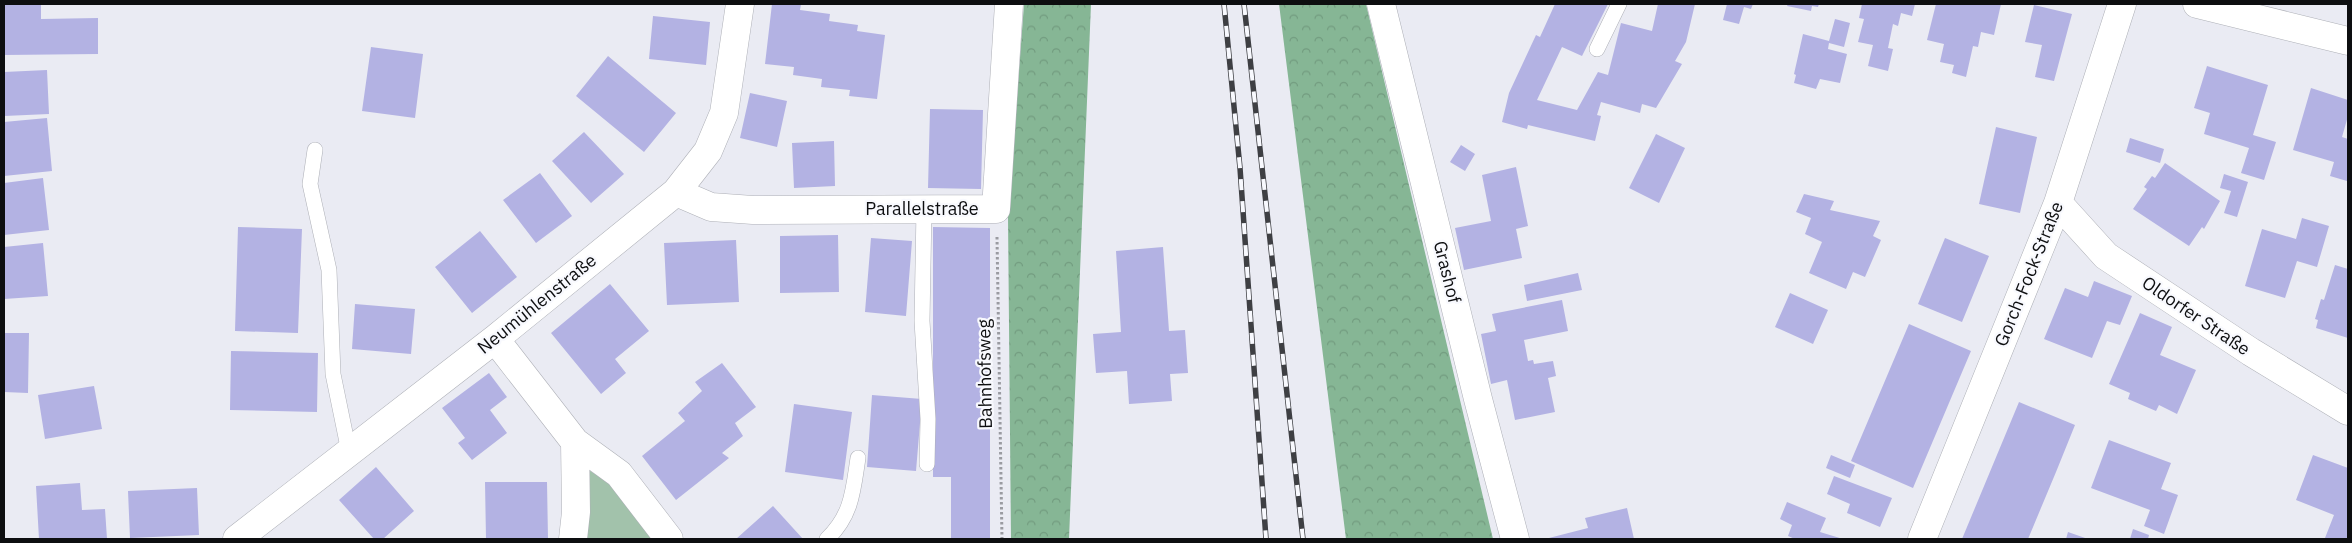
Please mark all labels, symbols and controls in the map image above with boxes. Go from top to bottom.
street label: Parallelstraße [865,197,979,220]
street label: Gorch-Fock-Straße [1989,198,2068,350]
street label: Grashof [1429,238,1466,306]
street label: Neumühlenstraße [473,249,601,359]
street label: Oldorfer Straße [2138,271,2255,360]
street label: Bahnhofsweg [972,319,997,429]

